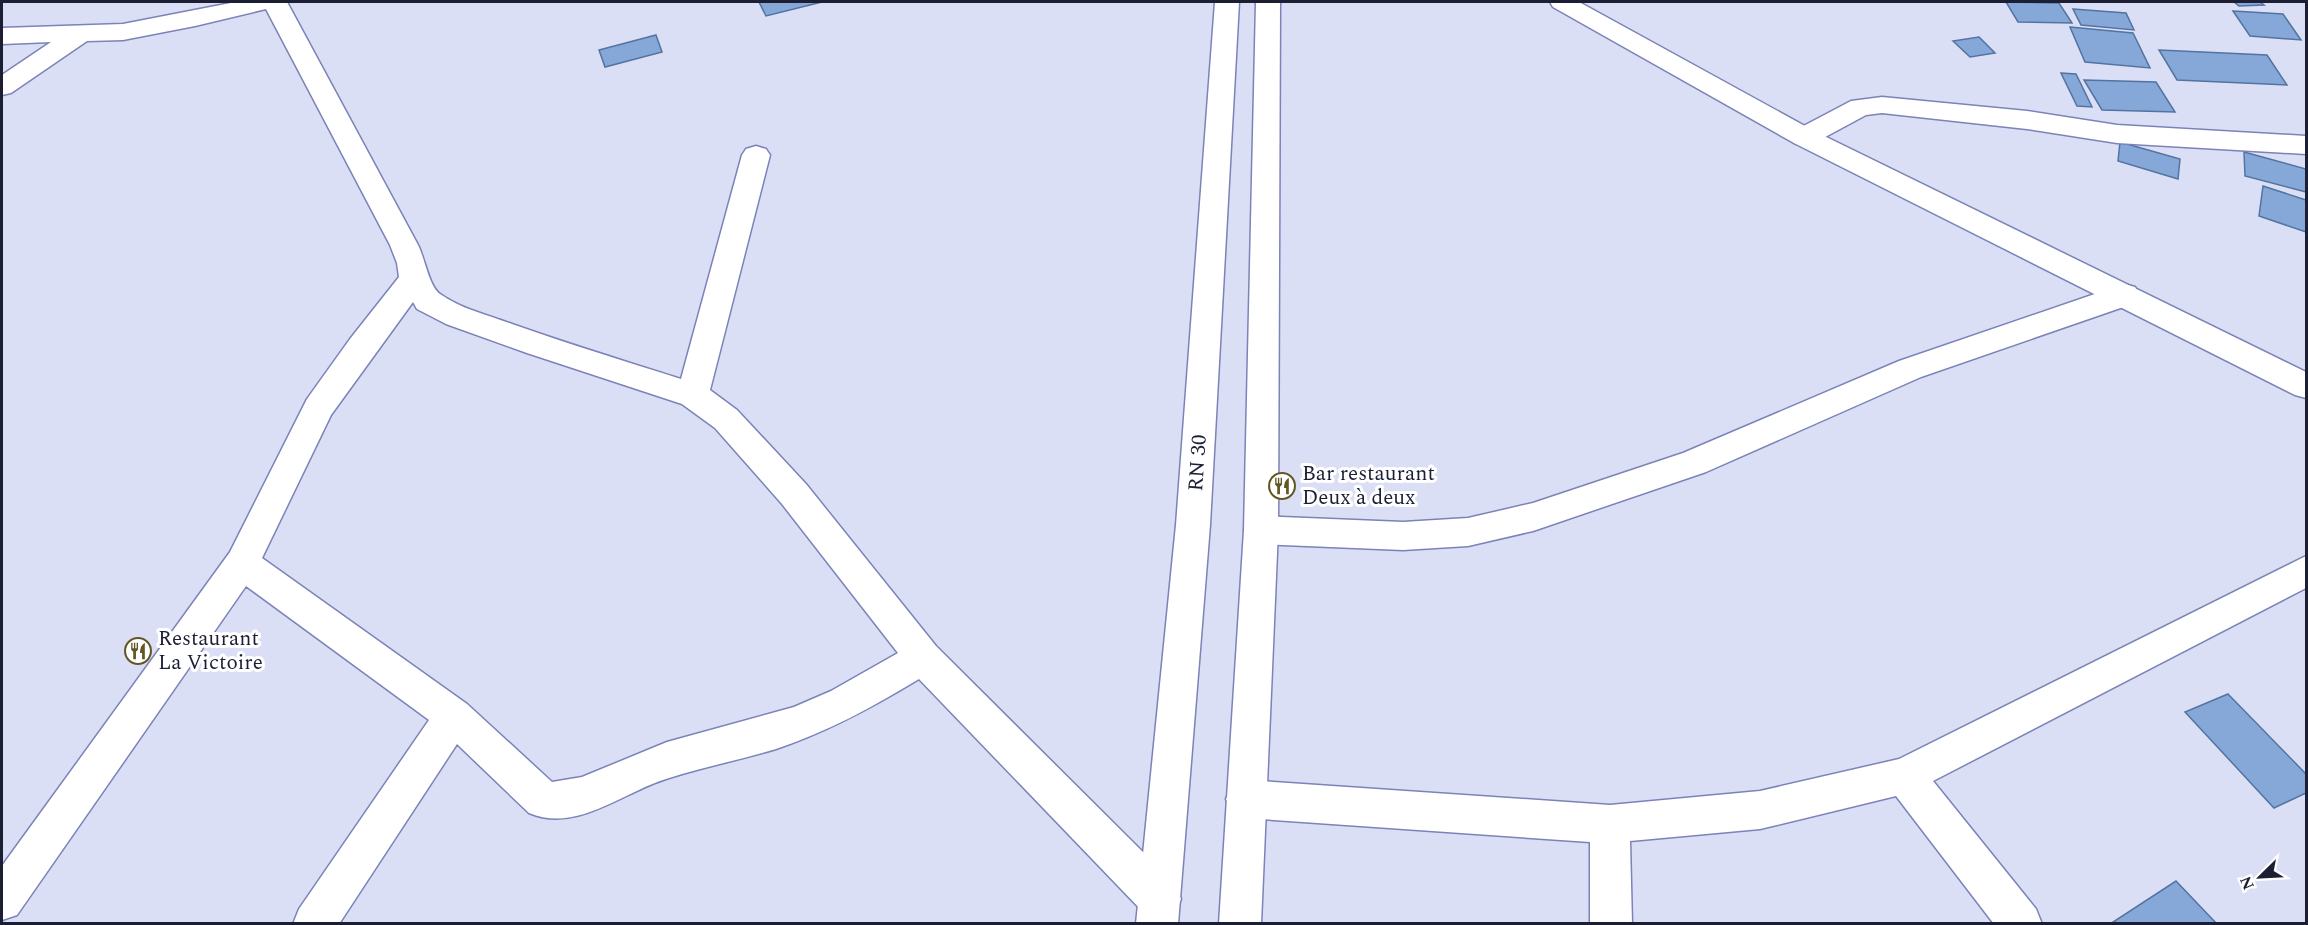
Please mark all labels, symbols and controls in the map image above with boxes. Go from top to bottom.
street label: RN 30 [1180,433,1216,493]
place label: Bar restaurant Deux à deux [1302,458,1435,514]
restaurant icon: Bar restaurant Deux à deux [1267,471,1297,501]
place label: Restaurant La Victoire [158,623,263,679]
restaurant icon: Restaurant La Victoire [123,636,153,666]
north arrow [2230,847,2290,907]
text: N [2234,872,2261,894]

